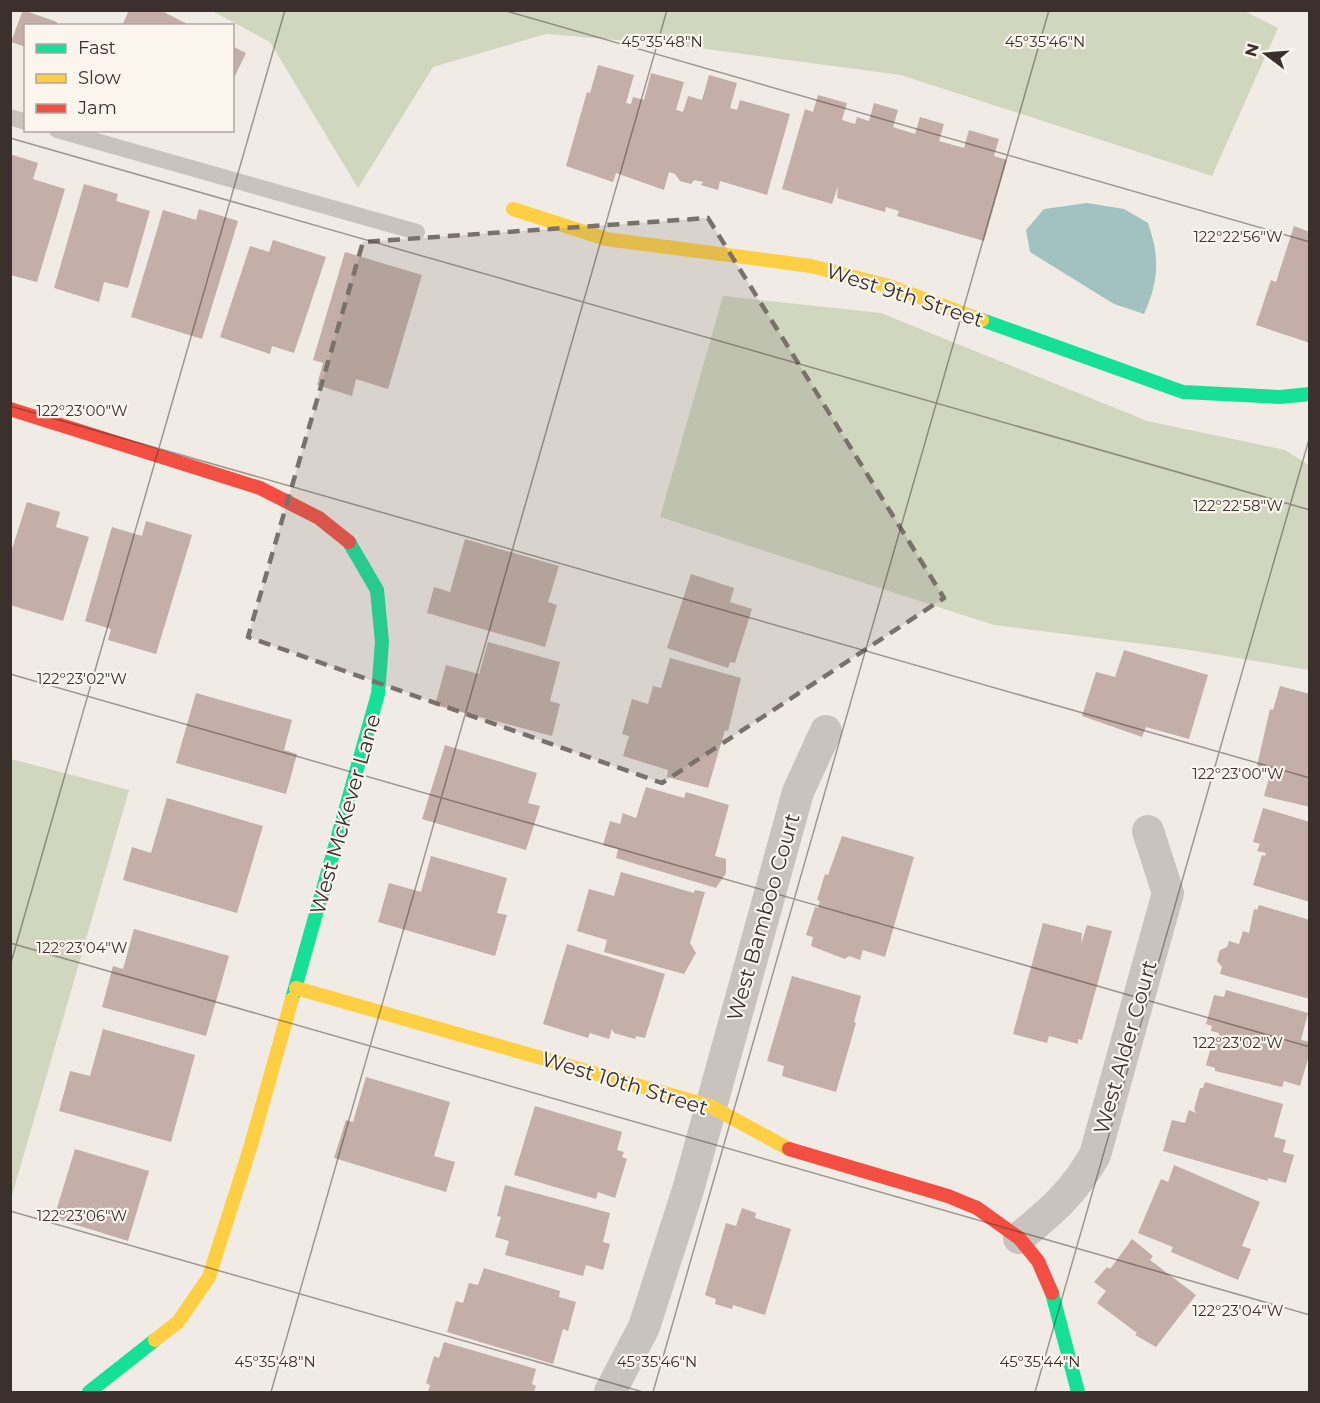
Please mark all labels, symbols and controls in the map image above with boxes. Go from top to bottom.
legend [24,24,234,132]
north arrow [1236,24,1296,84]
text: 45°35'48"N [621,32,703,51]
text: 45°35'46"N [1005,32,1085,51]
text: Fast [78,37,116,59]
text: N [1241,41,1263,59]
text: Slow [78,67,121,89]
text: Jam [77,97,117,119]
text: 122°22'56"W [1193,227,1283,246]
street label: West 9th Street [823,258,987,332]
text: 122°23'00"W [36,401,128,420]
text: 122°22'58"W [1193,496,1283,515]
text: 122°23'02"W [37,669,127,688]
street label: West McKever Lane [304,711,386,917]
text: 122°23'00"W [1192,764,1284,783]
street label: West Bamboo Court [721,810,805,1024]
text: 122°23'04"W [37,938,128,957]
street label: West Alder Court [1088,957,1162,1137]
text: 122°23'02"W [1193,1033,1283,1052]
street label: West 10th Street [539,1046,711,1120]
text: 122°23'06"W [37,1206,128,1225]
text: 122°23'04"W [1193,1301,1284,1320]
text: 45°35'48"N [234,1352,316,1371]
text: 45°35'46"N [617,1352,697,1371]
text: 45°35'44"N [999,1352,1081,1371]

